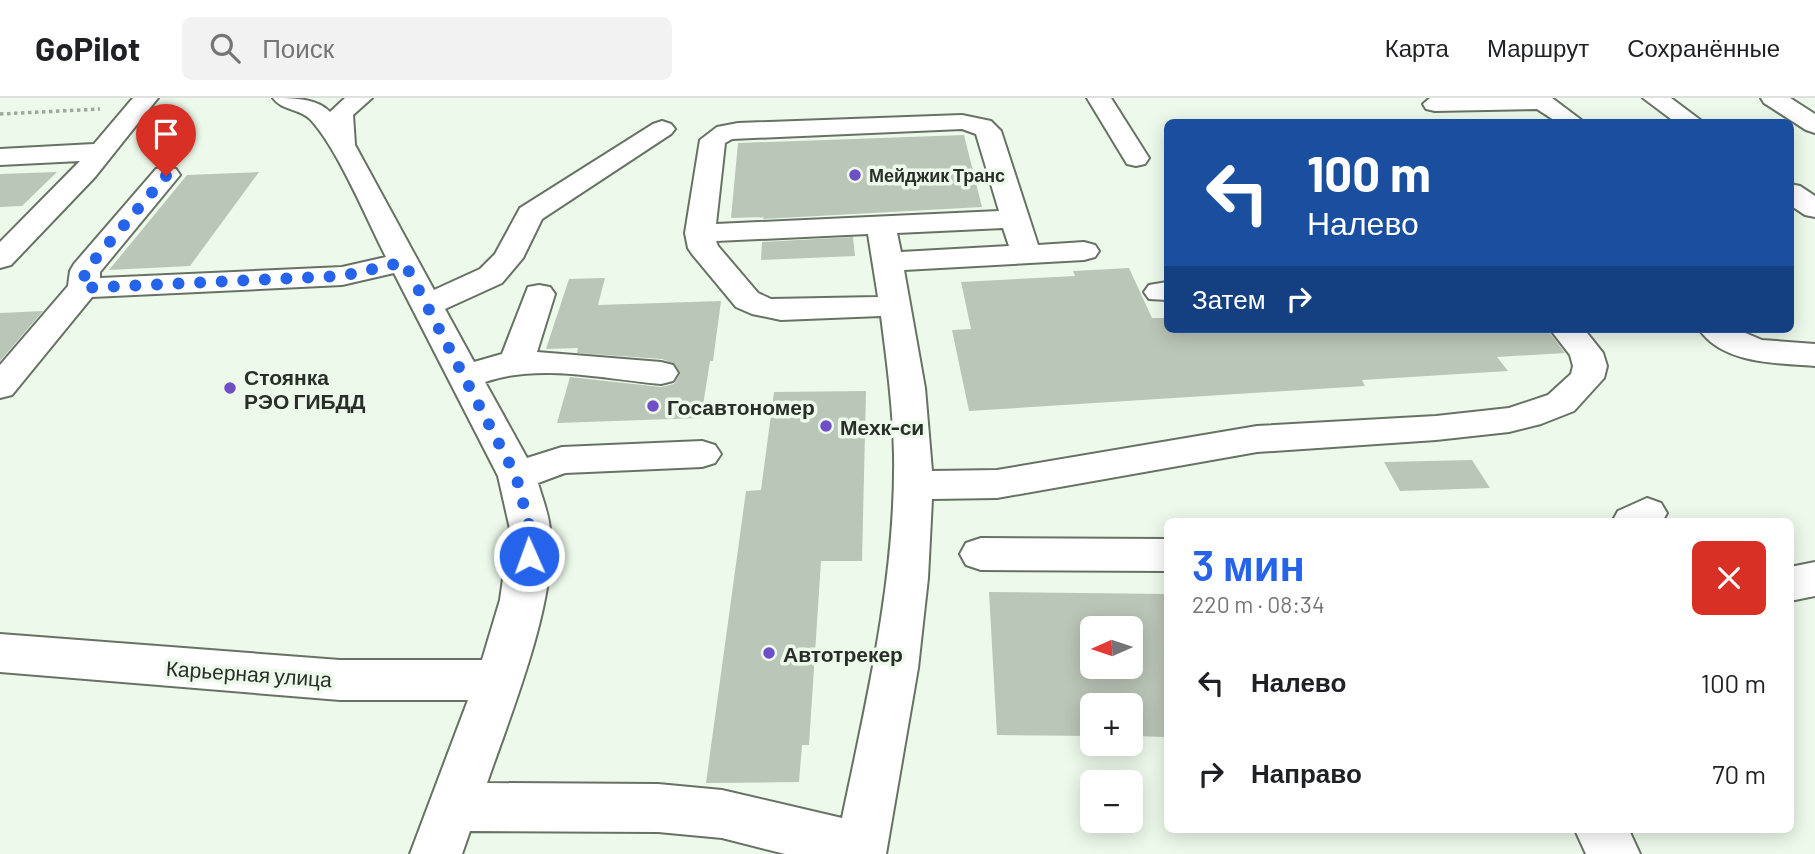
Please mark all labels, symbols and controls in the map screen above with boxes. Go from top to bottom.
search box [182,17,672,80]
text: GoPilot [35,28,140,68]
icon: search [206,29,244,67]
text: Поиск [262,32,334,63]
text: Карта [1385,33,1449,62]
text: Маршрут [1487,33,1589,62]
text: Сохранённые [1627,33,1780,62]
pin [136,104,196,176]
icon: arrive [147,115,185,153]
text: 100 m [1307,143,1431,202]
icon: left [1192,147,1283,238]
place label: Мейджик Транс [869,164,1005,186]
marker: Мейджик Транс [847,167,863,183]
text: Налево [1307,203,1419,241]
icon: right [1280,280,1318,318]
text: Затем [1192,283,1266,314]
place label: Стоянка РЭО ГИБДД [244,364,366,413]
marker: Стоянка РЭО ГИБДД [222,380,238,396]
place label: Госавтономер [667,394,815,419]
marker: Госавтономер [645,398,661,414]
place label: Мехк-си [840,414,924,439]
marker: Мехк-си [818,418,834,434]
position arrow [492,519,566,593]
text: 3 мин [1192,539,1305,589]
button: close [1692,541,1766,615]
text: 220 m · 08:34 [1192,590,1325,618]
north arrow [1080,616,1143,679]
map controls [1080,616,1143,833]
place label: Автотрекер [783,641,903,666]
marker: Автотрекер [761,645,777,661]
street label: Карьерная улица [165,655,333,691]
icon: left [1192,664,1230,702]
text: Налево [1251,666,1346,697]
text: 100 m [1701,667,1766,698]
button: + [1080,693,1143,756]
icon: right [1192,755,1230,793]
text: Направо [1251,757,1362,788]
text: 70 m [1712,758,1766,789]
button: − [1080,770,1143,833]

